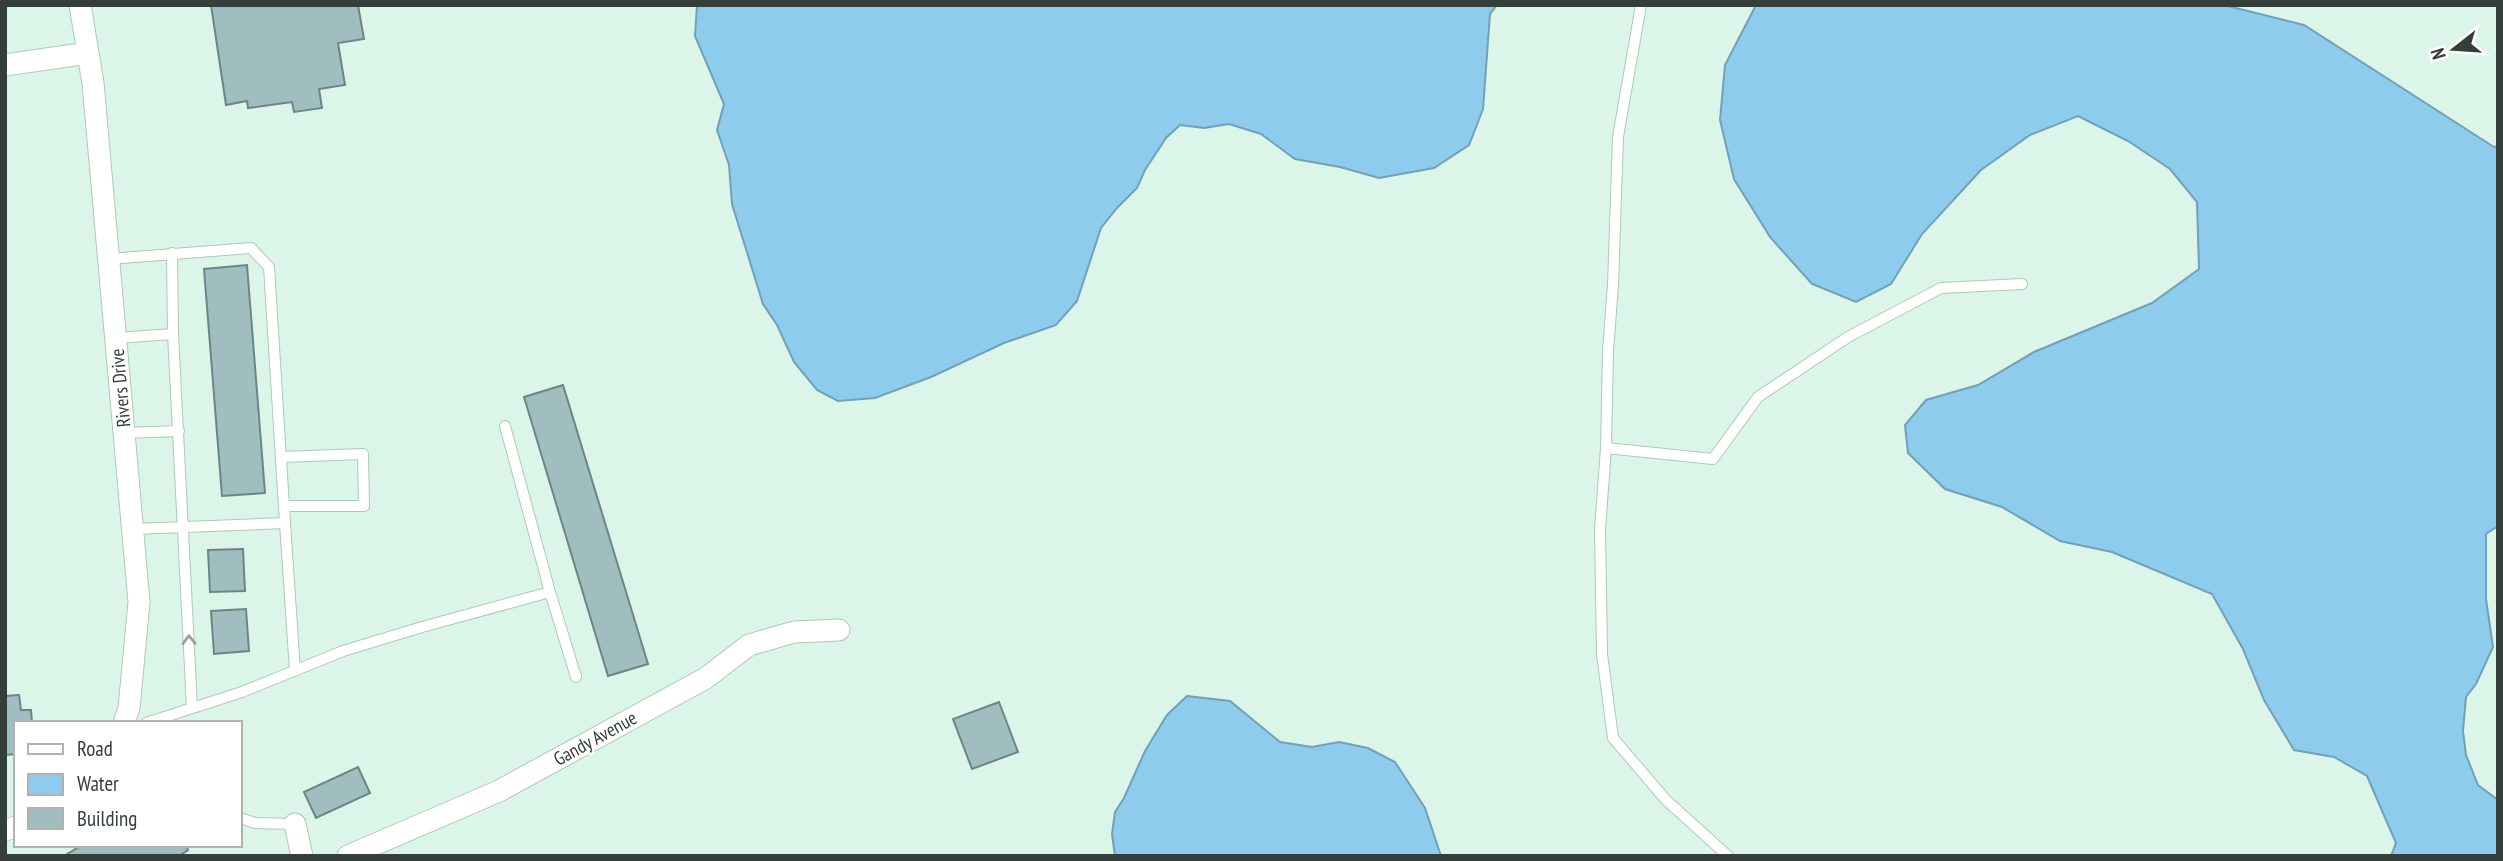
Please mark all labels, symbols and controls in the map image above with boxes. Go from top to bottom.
north arrow [2419,14,2489,84]
text: N [2425,46,2451,62]
street label: Rivers Drive [105,348,135,428]
one-way arrow [181,634,196,645]
street label: Gandy Avenue [549,705,641,771]
legend [14,721,242,847]
text: Road [77,735,113,762]
text: Water [77,770,119,797]
text: Building [77,805,137,832]

